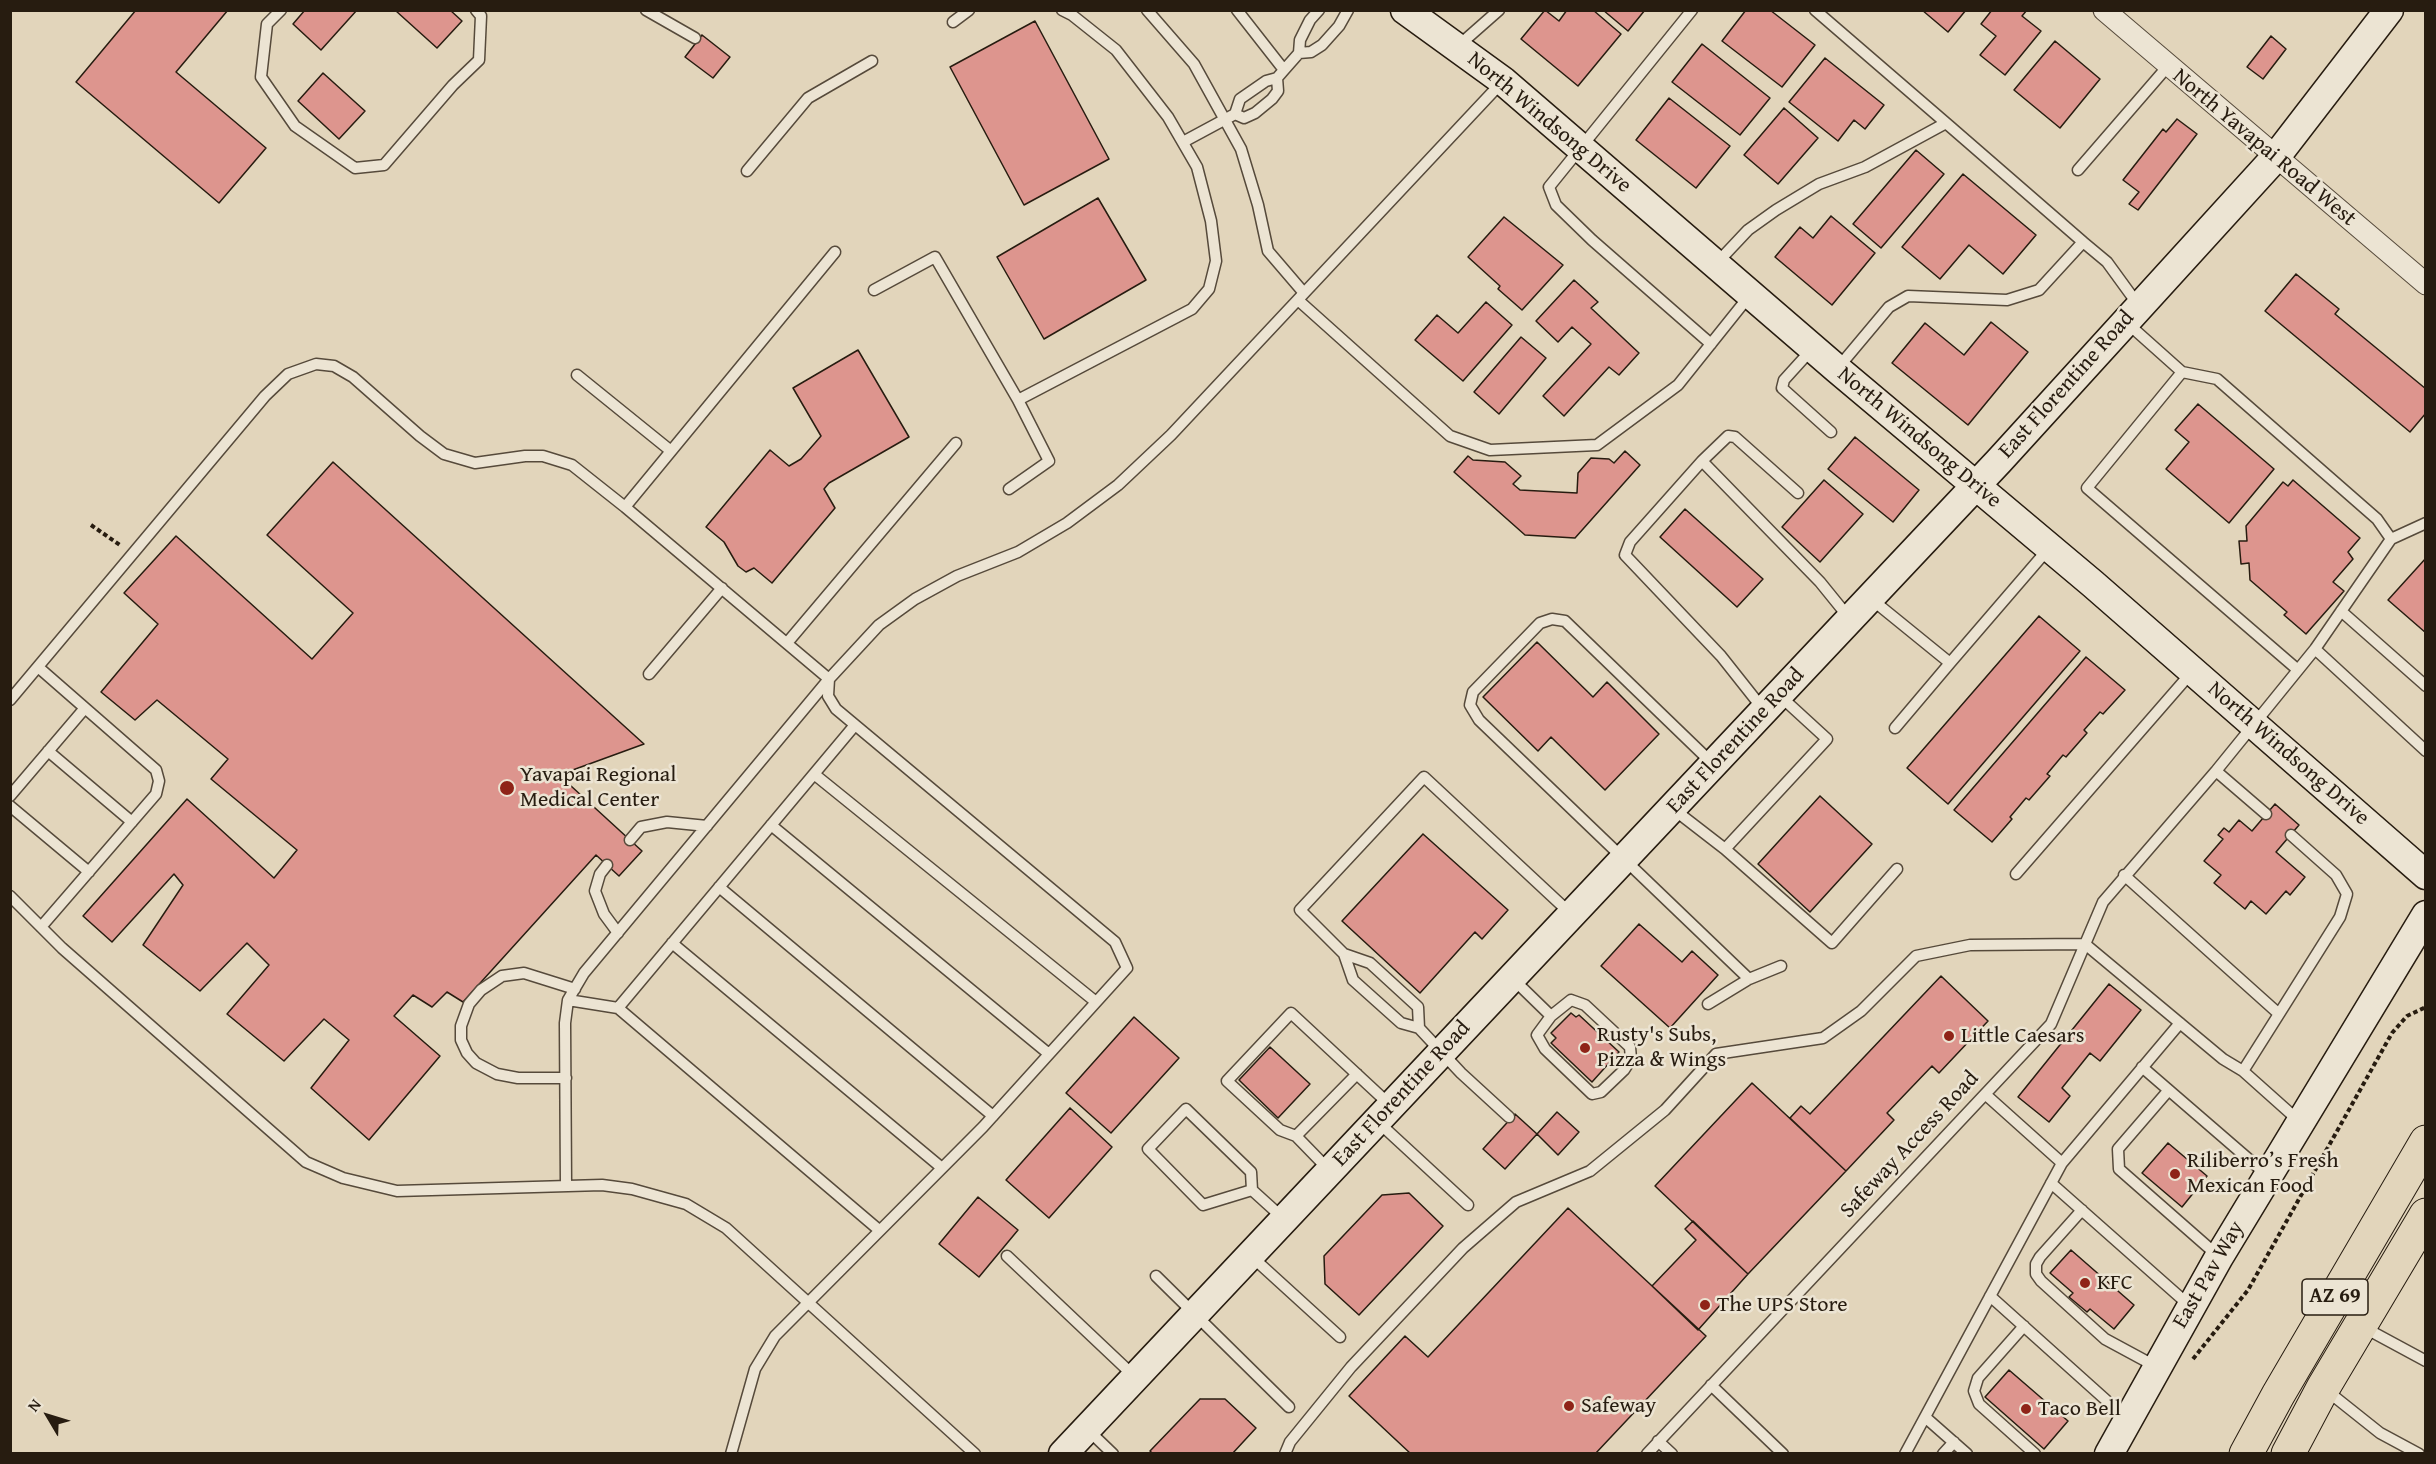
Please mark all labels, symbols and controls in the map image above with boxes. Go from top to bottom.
street label: North Windsong Drive [1462,47,1636,199]
street label: North Yavapai Road West [2167,64,2361,232]
street label: East Florentine Road [1994,306,2140,464]
street label: North Windsong Drive [1832,362,2006,514]
street label: East Florentine Road [1662,663,1810,819]
street label: North Windsong Drive [2202,676,2374,832]
place label: Yavapai Regional Medical Center [520,762,676,813]
marker: Yavapai Regional Medical Center [498,779,516,797]
street label: East Florentine Road [1328,1016,1476,1172]
place label: Rusty's Subs, Pizza & Wings [1597,1022,1726,1074]
place label: Little Caesars [1961,1023,2084,1049]
marker: Little Caesars [1942,1029,1956,1043]
marker: Rusty's Subs, Pizza & Wings [1578,1041,1592,1055]
street label: Safeway Access Road [1835,1066,1985,1224]
place label: Riliberro’s Fresh Mexican Food [2187,1148,2339,1200]
marker: Riliberro’s Fresh Mexican Food [2168,1167,2182,1181]
street label: East Pav Way [2168,1217,2250,1333]
place label: KFC [2097,1270,2133,1296]
marker: KFC [2078,1276,2092,1290]
road number: AZ 69 [2302,1279,2368,1315]
place label: The UPS Store [1717,1292,1848,1318]
marker: The UPS Store [1698,1298,1712,1312]
north arrow [18,1386,78,1446]
text: N [21,1393,47,1417]
place label: Safeway [1581,1393,1656,1419]
place label: Taco Bell [2038,1396,2121,1422]
marker: Safeway [1562,1399,1576,1413]
marker: Taco Bell [2019,1402,2033,1416]

